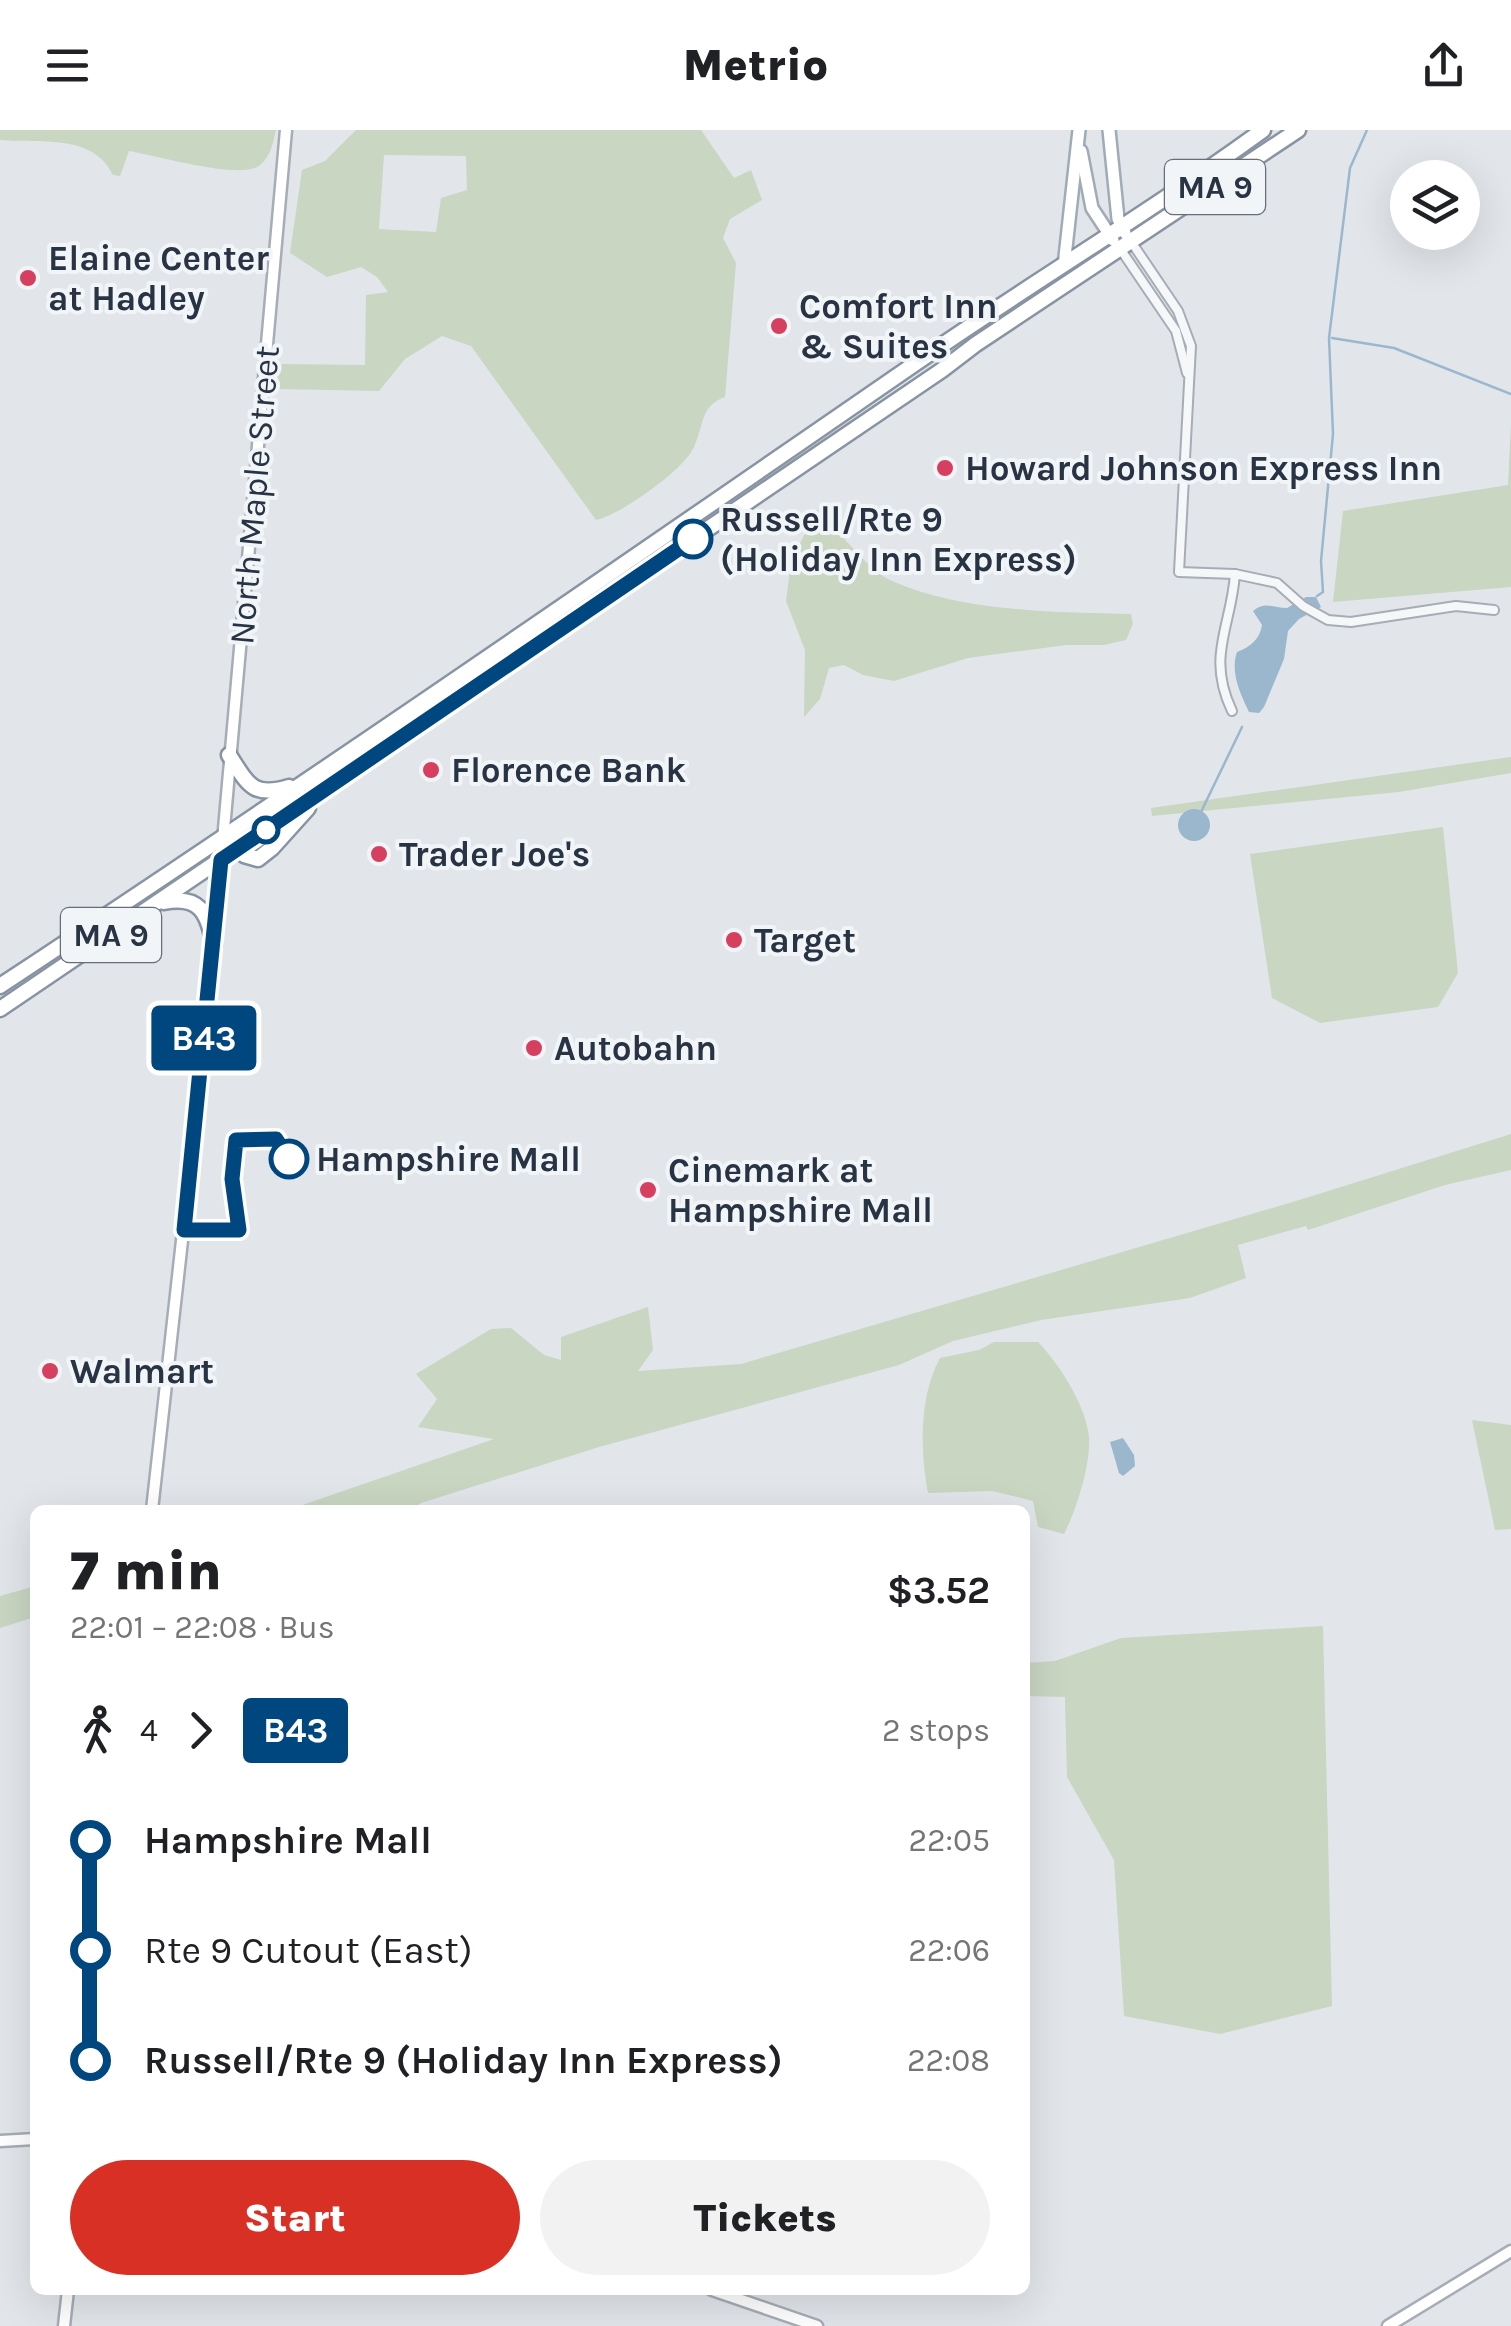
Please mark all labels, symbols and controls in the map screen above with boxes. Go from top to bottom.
icon: menu [40,38,95,93]
icon: share [1416,38,1471,93]
text: Metrio [683,39,828,91]
road number: MA 9 [1165,160,1265,214]
map controls [1390,160,1480,250]
button: layers [1390,160,1480,250]
place label: Elaine Center at Hadley [48,238,269,320]
marker: Elaine Center at Hadley [17,267,39,289]
place label: Comfort Inn & Suites [799,286,998,367]
marker: Comfort Inn & Suites [768,315,790,337]
street label: North Maple Street [221,344,288,646]
place label: Howard Johnson Express Inn [965,448,1442,489]
marker: Howard Johnson Express Inn [934,457,956,479]
place label: Russell/Rte 9 (Holiday Inn Express) [720,499,1077,581]
marker: Russell/Rte 9 (Holiday Inn Express) [674,520,712,558]
place label: Florence Bank [451,750,687,791]
marker: Florence Bank [420,759,442,781]
unlabelled marker [253,817,279,843]
place label: Trader Joe's [399,834,590,875]
marker: Trader Joe's [368,843,390,865]
road number: MA 9 [61,908,161,962]
place label: Target [754,920,856,962]
marker: Target [723,929,745,951]
line badge: B43 [146,1006,262,1070]
text: B43 [171,1018,237,1059]
place label: Autobahn [554,1028,717,1069]
marker: Autobahn [523,1037,545,1059]
place label: Hampshire Mall [316,1139,581,1180]
marker: Hampshire Mall [270,1140,308,1178]
place label: Cinemark at Hampshire Mall [668,1150,933,1231]
marker: Cinemark at Hampshire Mall [637,1179,659,1201]
place label: Walmart [70,1351,214,1392]
marker: Walmart [39,1360,61,1382]
text: 7 min [70,1539,222,1603]
text: $3.52 [887,1568,990,1613]
text: 22:01 – 22:08 · Bus [70,1609,334,1646]
icon: walk [70,1703,125,1758]
icon: forward [173,1703,228,1758]
text: B43 [263,1710,328,1751]
text: 4 [140,1712,158,1749]
text: 2 stops [882,1712,990,1749]
text: Hampshire Mall [144,1818,432,1863]
text: 22:05 [908,1822,990,1859]
text: Rte 9 Cutout (East) [144,1928,472,1973]
text: 22:06 [908,1932,990,1969]
text: Russell/Rte 9 (Holiday Inn Express) [144,2038,783,2083]
text: 22:08 [907,2042,990,2079]
button: Start [70,2160,520,2275]
button: Tickets [540,2160,990,2275]

